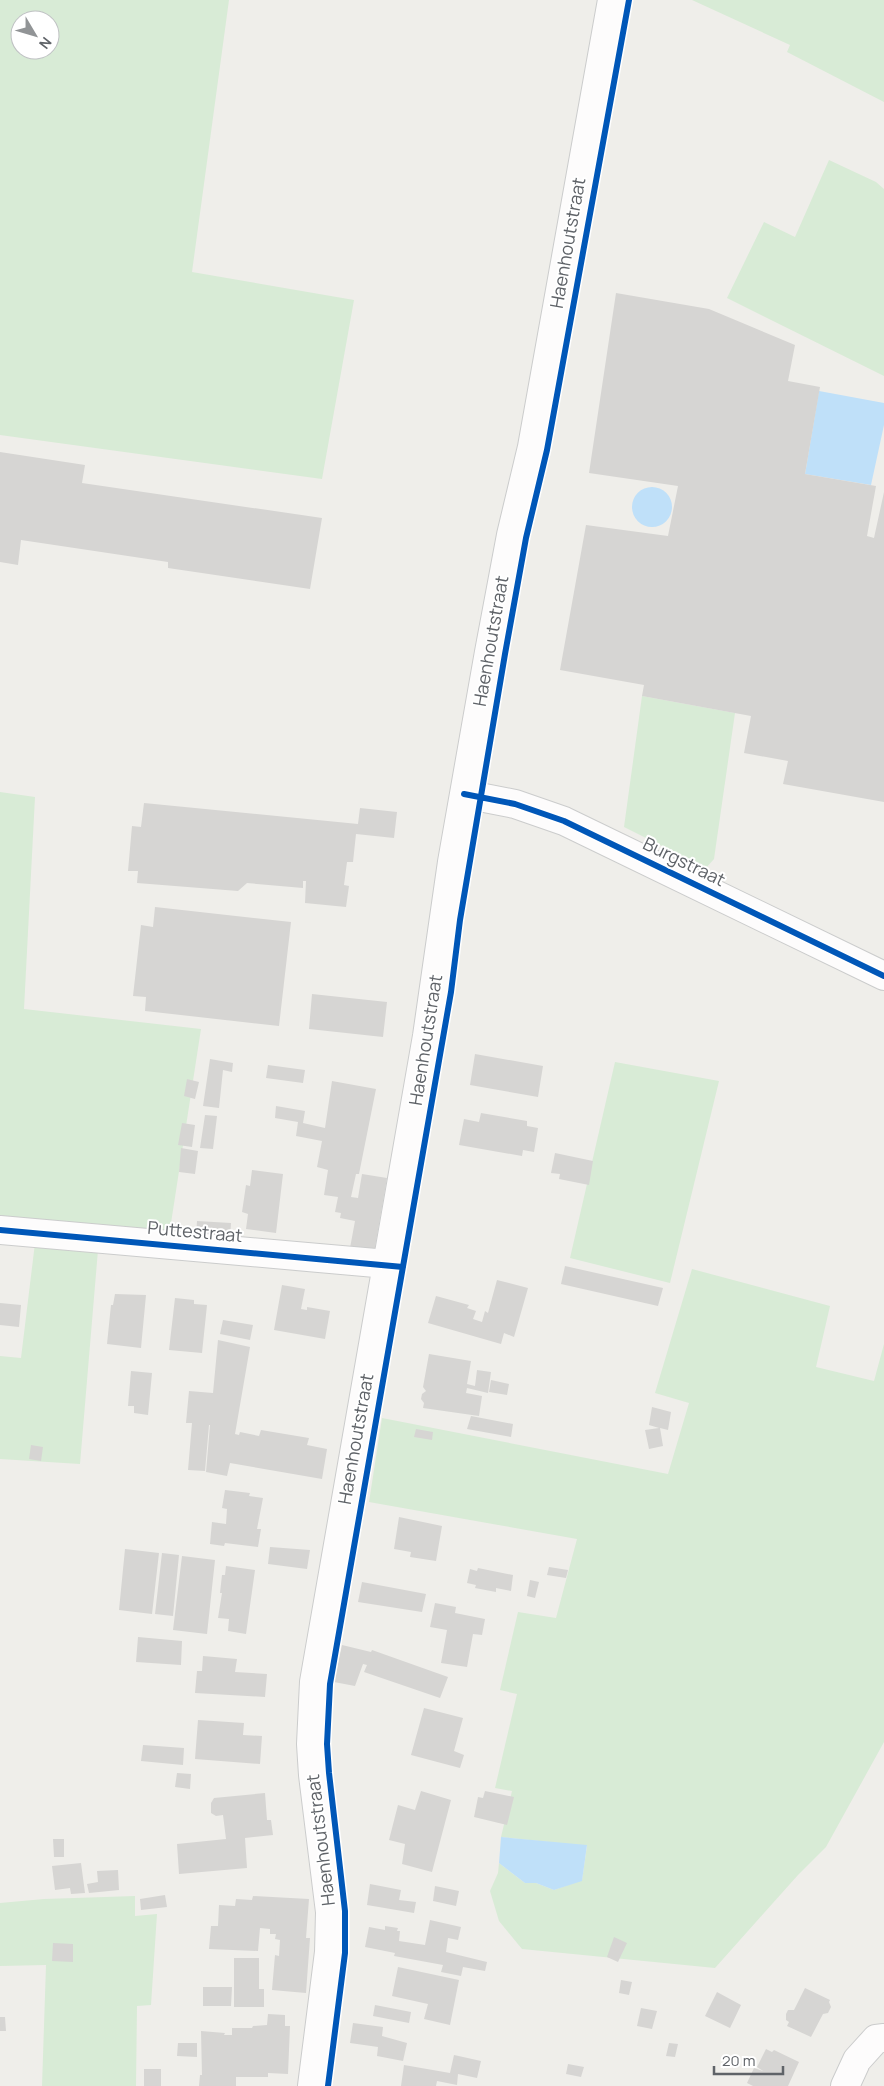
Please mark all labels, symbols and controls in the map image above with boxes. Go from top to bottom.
north arrow [10,10,60,60]
text: N [35,33,56,53]
street label: Haenhoutstraat [544,175,590,310]
street label: Haenhoutstraat [467,573,513,708]
street label: Burgstraat [639,831,729,891]
street label: Haenhoutstraat [403,973,447,1107]
street label: Puttestraat [147,1215,244,1247]
street label: Haenhoutstraat [332,1371,378,1506]
street label: Haenhoutstraat [300,1773,340,1907]
scale bar [714,2044,783,2076]
text: 20 m [722,2050,755,2071]

